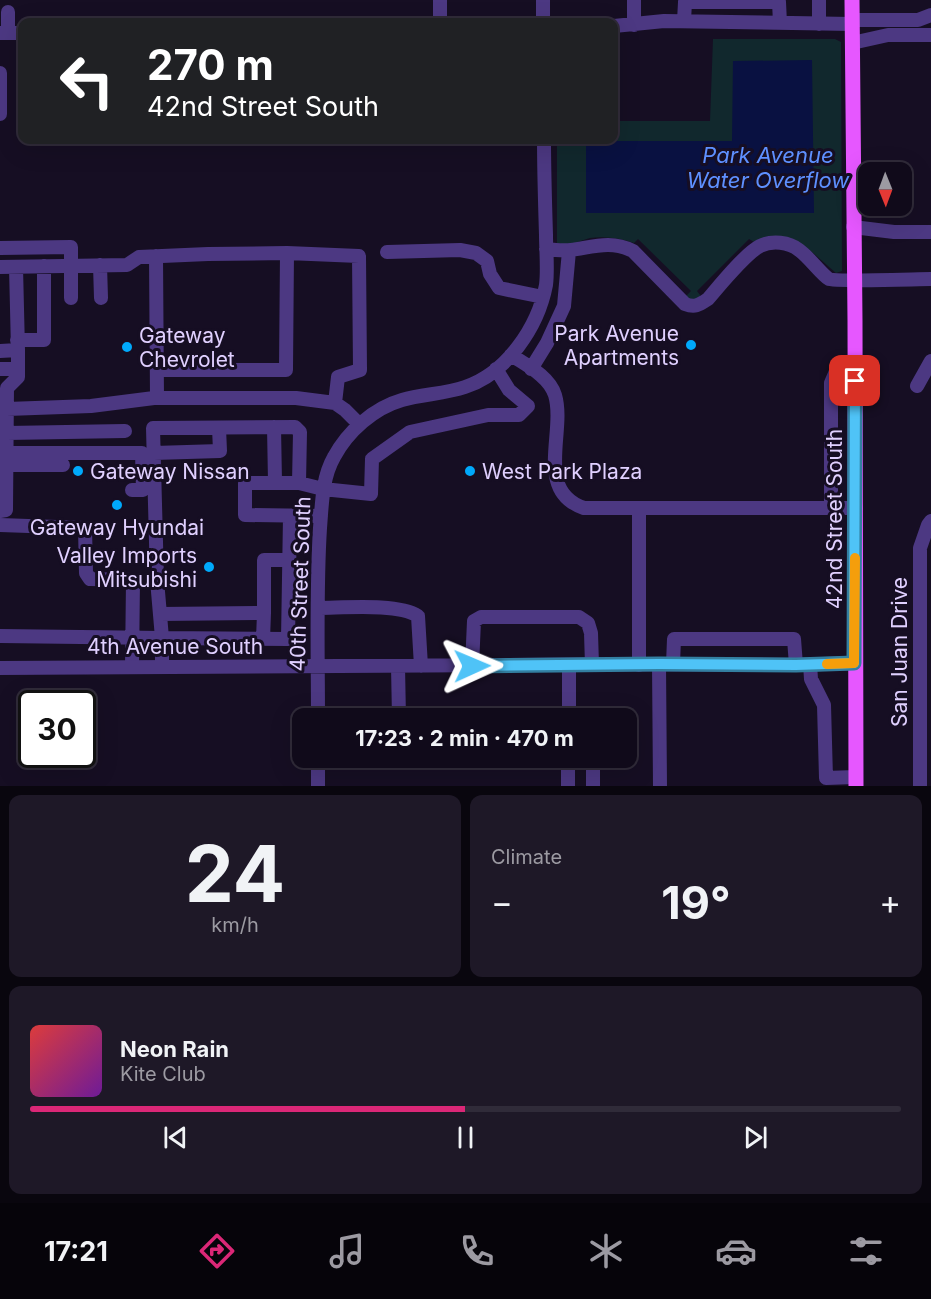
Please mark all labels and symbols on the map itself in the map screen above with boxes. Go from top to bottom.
water label: Park Avenue Water Overflow [687,142,850,193]
north arrow [858,162,912,216]
place label: Park Avenue Apartments [554,321,679,370]
place label: Gateway Chevrolet [139,323,235,372]
marker: Park Avenue Apartments [684,338,698,352]
marker: Gateway Chevrolet [120,340,134,354]
pin [829,355,880,406]
street label: 42nd Street South [822,429,847,609]
place label: Gateway Nissan [90,459,250,484]
place label: West Park Plaza [482,459,642,484]
marker: Gateway Nissan [71,464,85,478]
marker: West Park Plaza [463,464,477,478]
street label: 40th Street South [284,496,316,672]
marker: Gateway Hyundai [110,498,124,512]
place label: Gateway Hyundai [30,515,204,540]
place label: Valley Imports Mitsubishi [57,543,197,592]
marker: Valley Imports Mitsubishi [202,560,216,574]
street label: San Juan Drive [887,577,912,727]
street label: 4th Avenue South [87,634,263,659]
position arrow [440,634,504,698]
speed limit sign: 30 [18,690,96,768]

